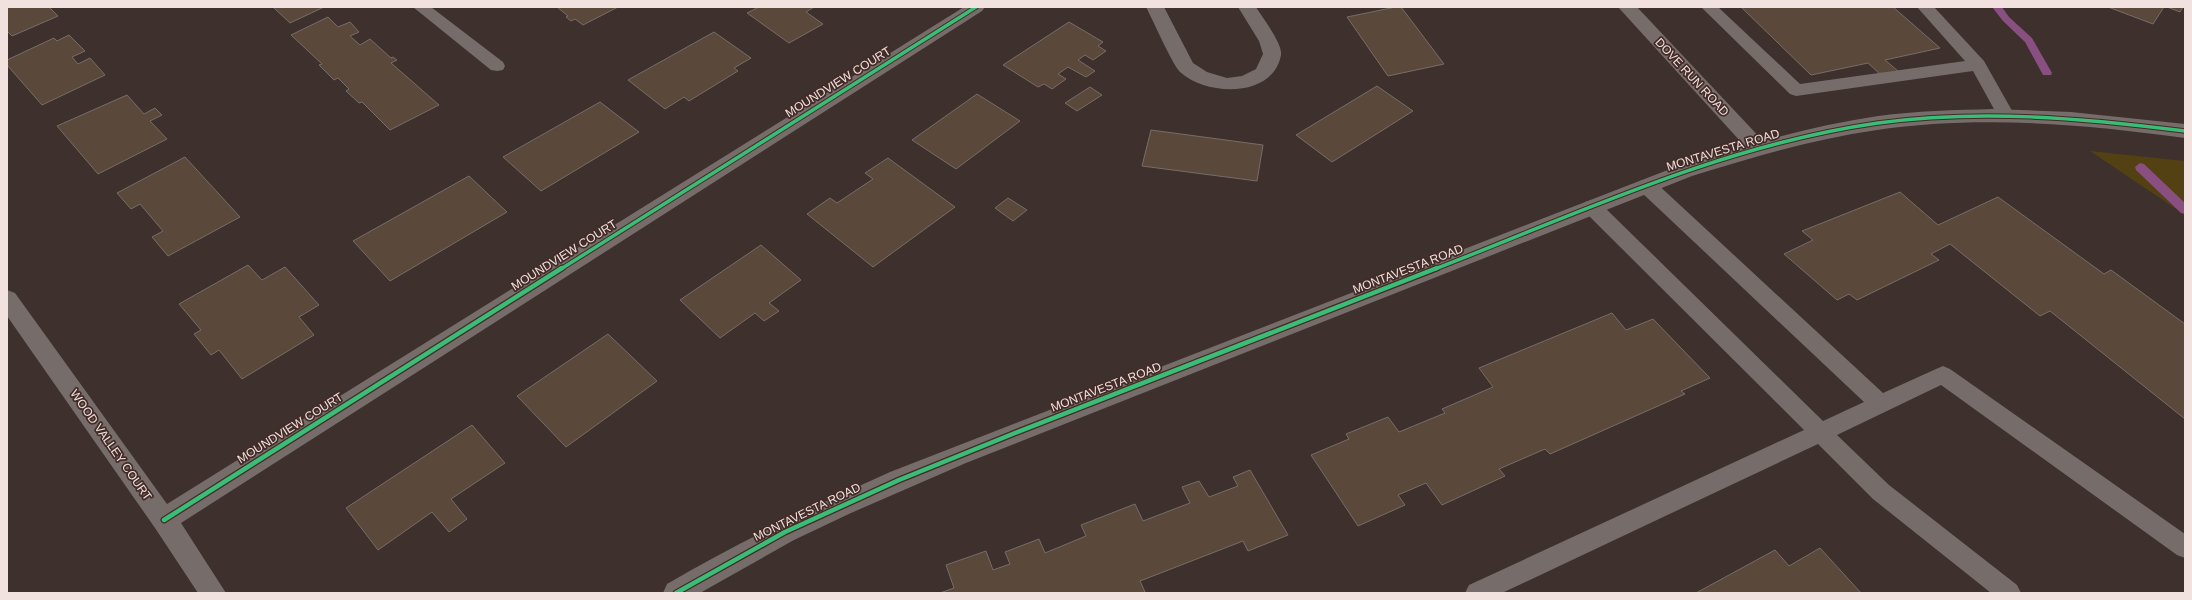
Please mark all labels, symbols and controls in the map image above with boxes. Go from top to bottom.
street label: DOVE RUN ROAD [1652,35,1732,119]
street label: MOUNDVIEW COURT [783,43,894,120]
street label: MONTAVESTA ROAD [1665,126,1781,174]
street label: MOUNDVIEW COURT [509,216,620,293]
street label: MONTAVESTA ROAD [1351,241,1466,297]
street label: MONTAVESTA ROAD [1049,359,1164,415]
street label: WOOD VALLEY COURT [67,387,155,504]
street label: MOUNDVIEW COURT [235,389,346,466]
street label: MONTAVESTA ROAD [751,480,863,544]

